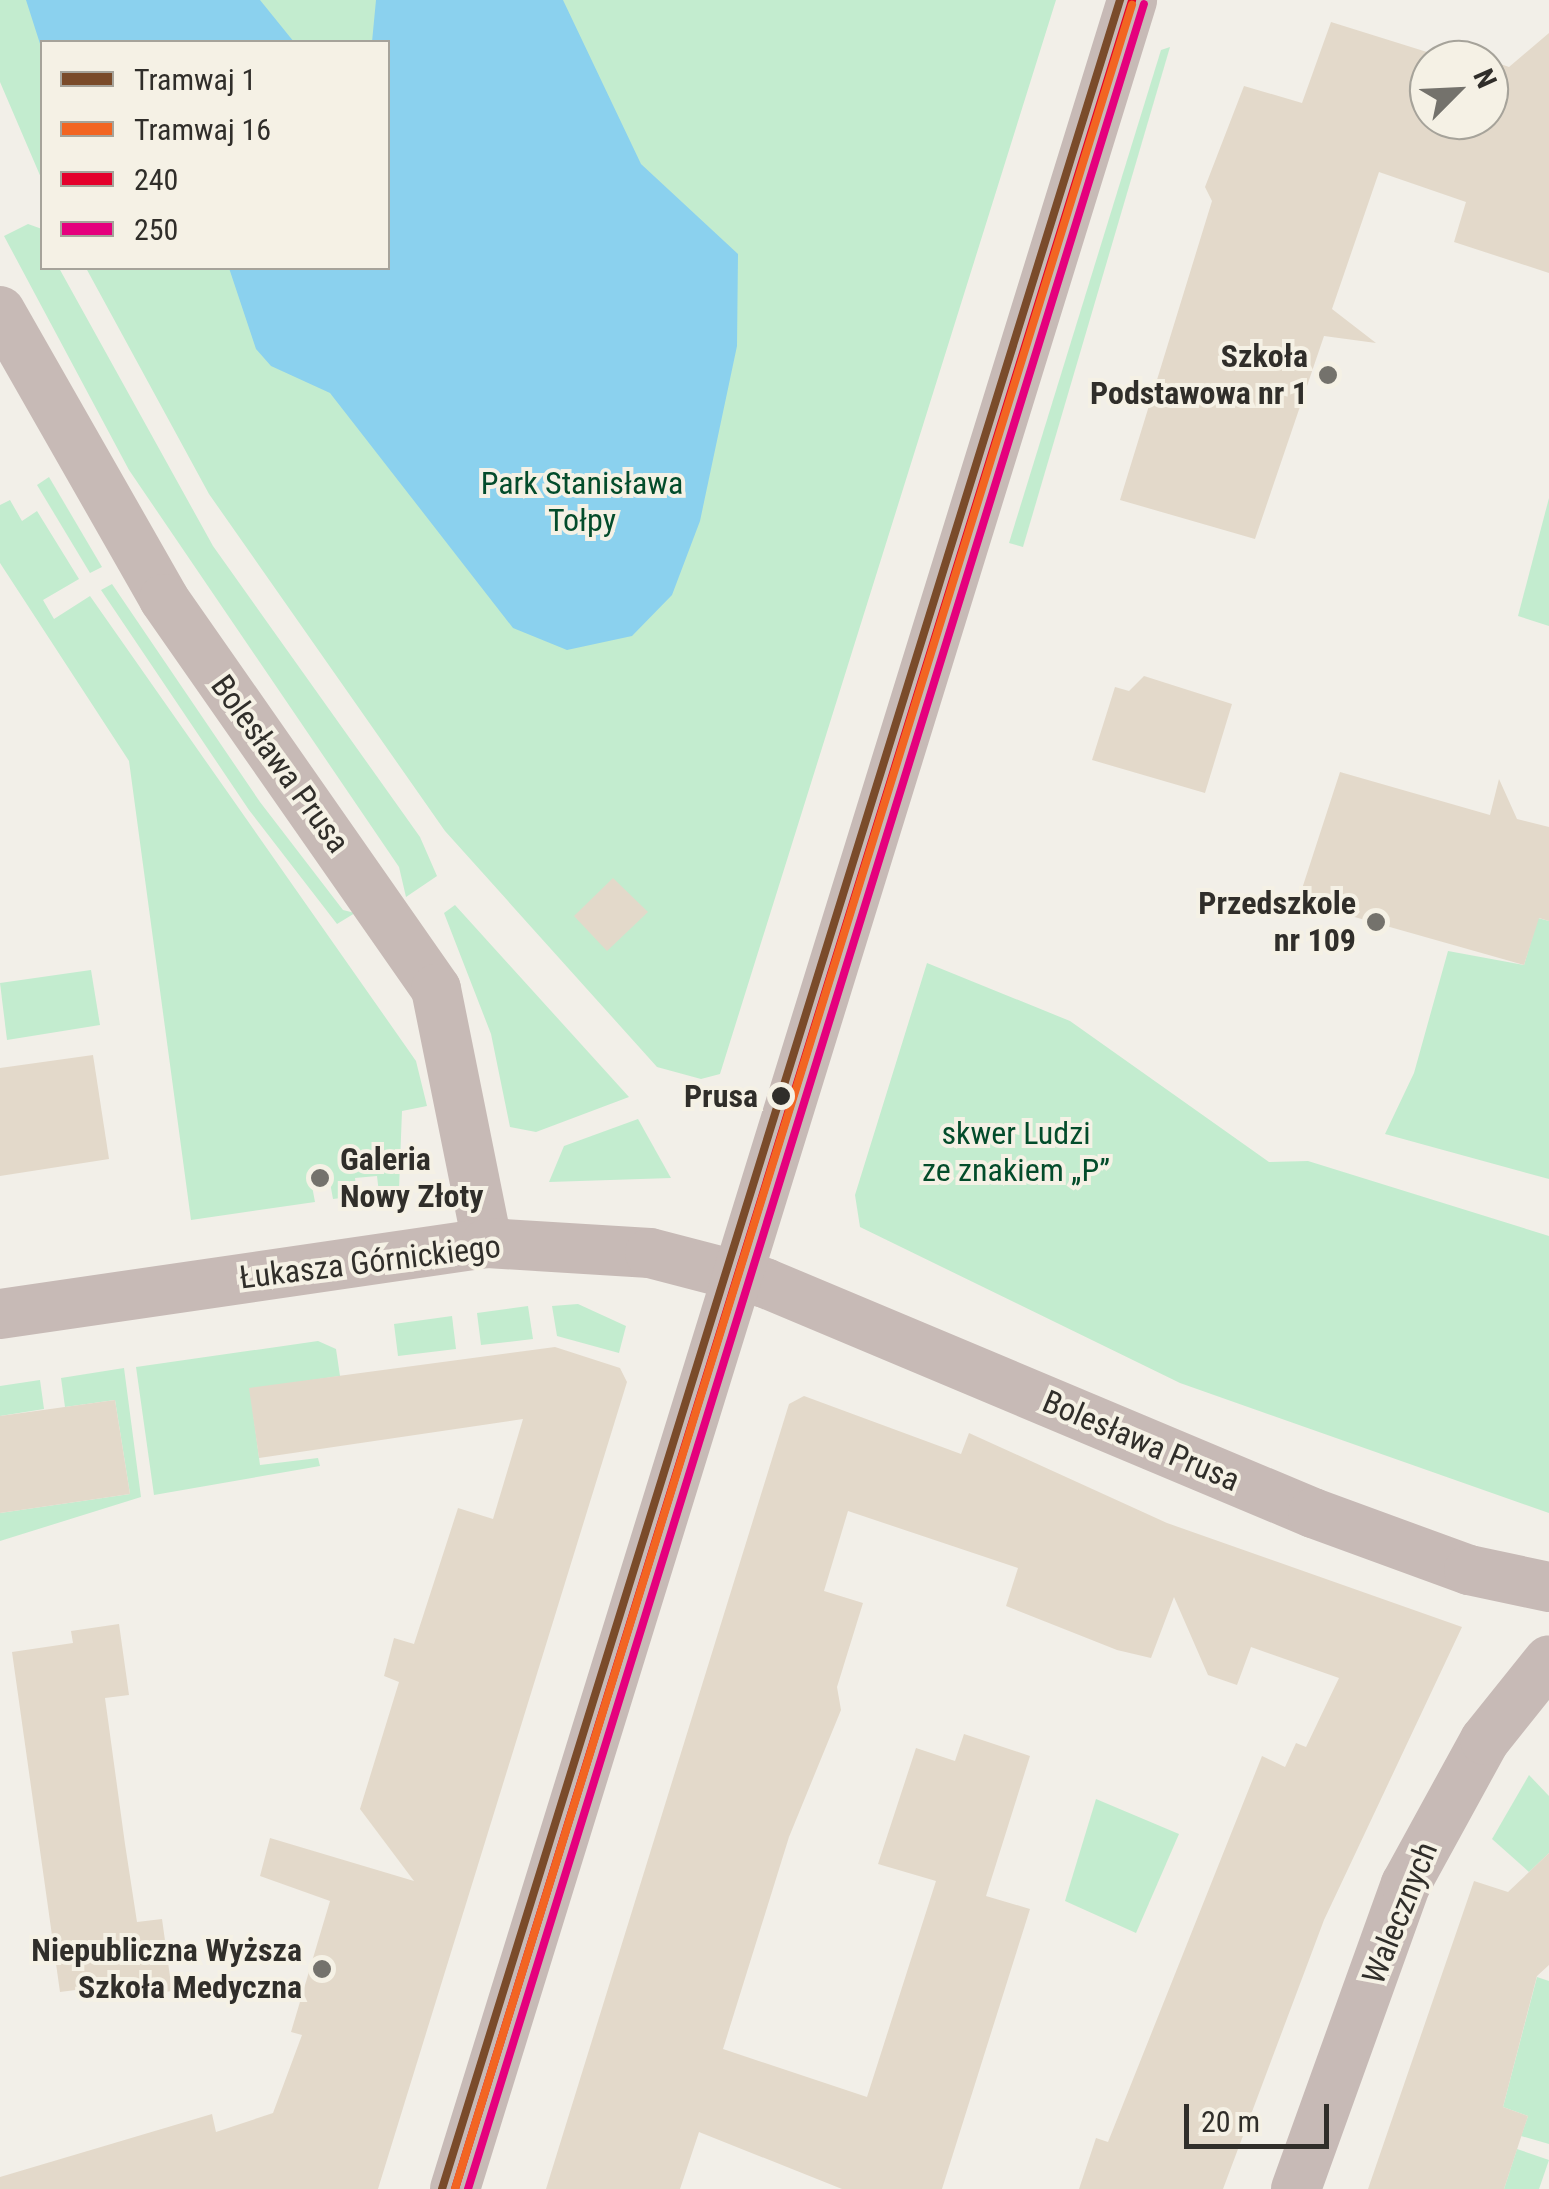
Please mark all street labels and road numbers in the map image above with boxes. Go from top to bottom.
street label: Bolesława Prusa [203,668,357,860]
street label: Łukasza Górnickiego [237,1227,503,1297]
street label: Bolesława Prusa [1037,1382,1245,1500]
street label: Walecznych [1354,1837,1446,1989]

